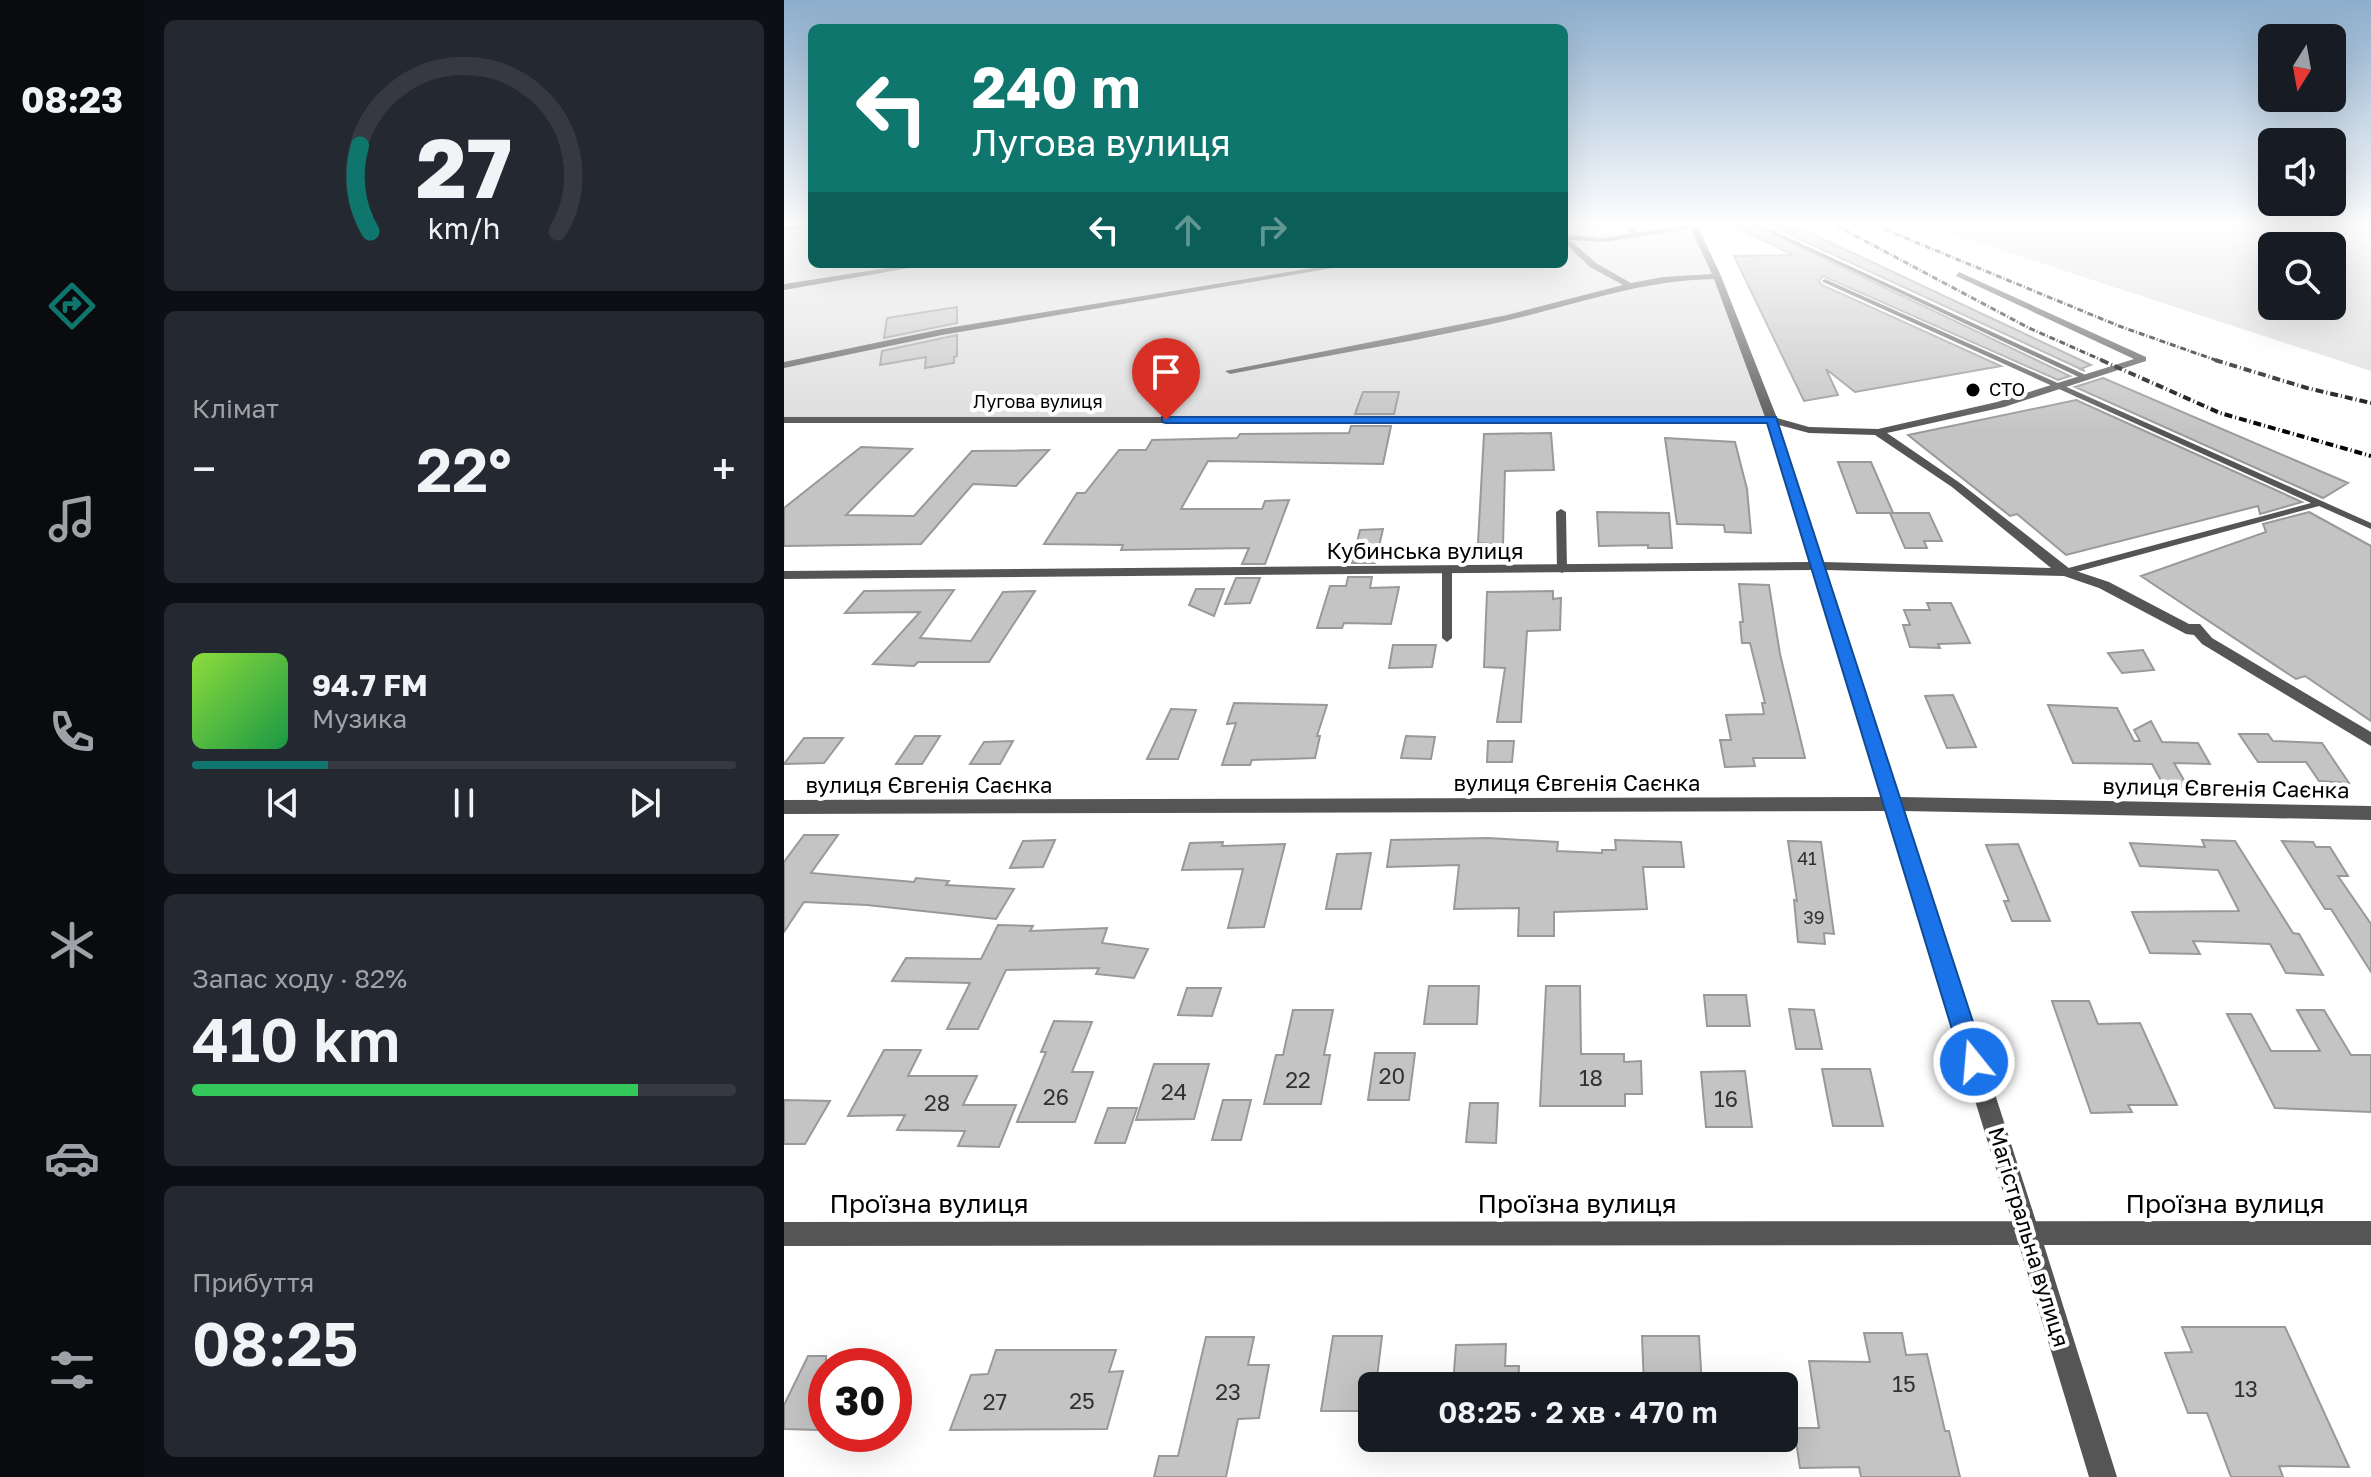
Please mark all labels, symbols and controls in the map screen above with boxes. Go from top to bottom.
north arrow [2258,24,2346,112]
map controls [2258,24,2346,320]
text: 240 m [972,53,1141,120]
icon: left [840,56,944,160]
text: 08:23 [21,78,123,121]
text: 27 [416,115,512,215]
text: Лугова вулиця [972,121,1231,164]
button: sound [2258,128,2346,216]
icon: left [1082,208,1126,252]
icon: ahead [1166,208,1210,252]
icon: right [1250,208,1294,252]
text: km/h [428,211,500,245]
button: search [2258,232,2346,320]
icon: directions [44,278,100,334]
pin [1132,338,1200,420]
icon: arrive [1144,350,1188,394]
place label: СТО [1989,378,2025,400]
marker: СТО [1964,381,1982,399]
street label: Лугова вулиця [973,390,1103,412]
text: Клімат [192,393,279,424]
text: 22° [416,433,512,505]
text: − [192,442,216,495]
text: + [712,442,736,495]
icon: music [44,491,100,547]
street label: Кубинська вулиця [1326,537,1524,564]
text: 94.7 FM [312,667,428,703]
text: Музика [312,703,407,734]
icon: phone [44,704,100,760]
street label: вулиця Євгенія Саєнка [1453,769,1701,796]
street label: вулиця Євгенія Саєнка [805,771,1053,798]
street label: вулиця Євгенія Саєнка [2102,772,2350,803]
icon: previous [261,781,305,825]
icon: pause [442,781,486,825]
icon: next [623,781,667,825]
house number: 41 [1797,847,1817,869]
house number: 39 [1803,906,1825,928]
icon: climate [44,917,100,973]
text: Запас ходу · 82% [192,963,407,994]
text: 410 km [192,1003,400,1075]
position arrow [1932,1020,2016,1104]
house number: 20 [1379,1062,1405,1089]
house number: 18 [1579,1064,1603,1091]
house number: 22 [1285,1066,1311,1093]
house number: 24 [1161,1078,1187,1105]
house number: 26 [1043,1083,1069,1110]
house number: 16 [1714,1085,1738,1112]
house number: 28 [924,1089,950,1116]
street label: Магістральна вулиця [1983,1124,2076,1350]
icon: car [44,1130,100,1186]
street label: Проїзна вулиця [829,1188,1029,1219]
street label: Проїзна вулиця [1477,1188,1677,1219]
street label: Проїзна вулиця [2125,1188,2325,1219]
text: Прибуття [192,1267,314,1298]
text: 08:25 [192,1307,359,1379]
icon: filters [44,1342,100,1398]
speed limit sign: 30 [808,1348,912,1452]
house number: 15 [1892,1370,1916,1397]
house number: 13 [2234,1375,2258,1402]
house number: 23 [1215,1378,1241,1405]
house number: 25 [1069,1387,1095,1414]
house number: 27 [983,1388,1007,1415]
text: 08:25 · 2 хв · 470 m [1438,1394,1718,1430]

